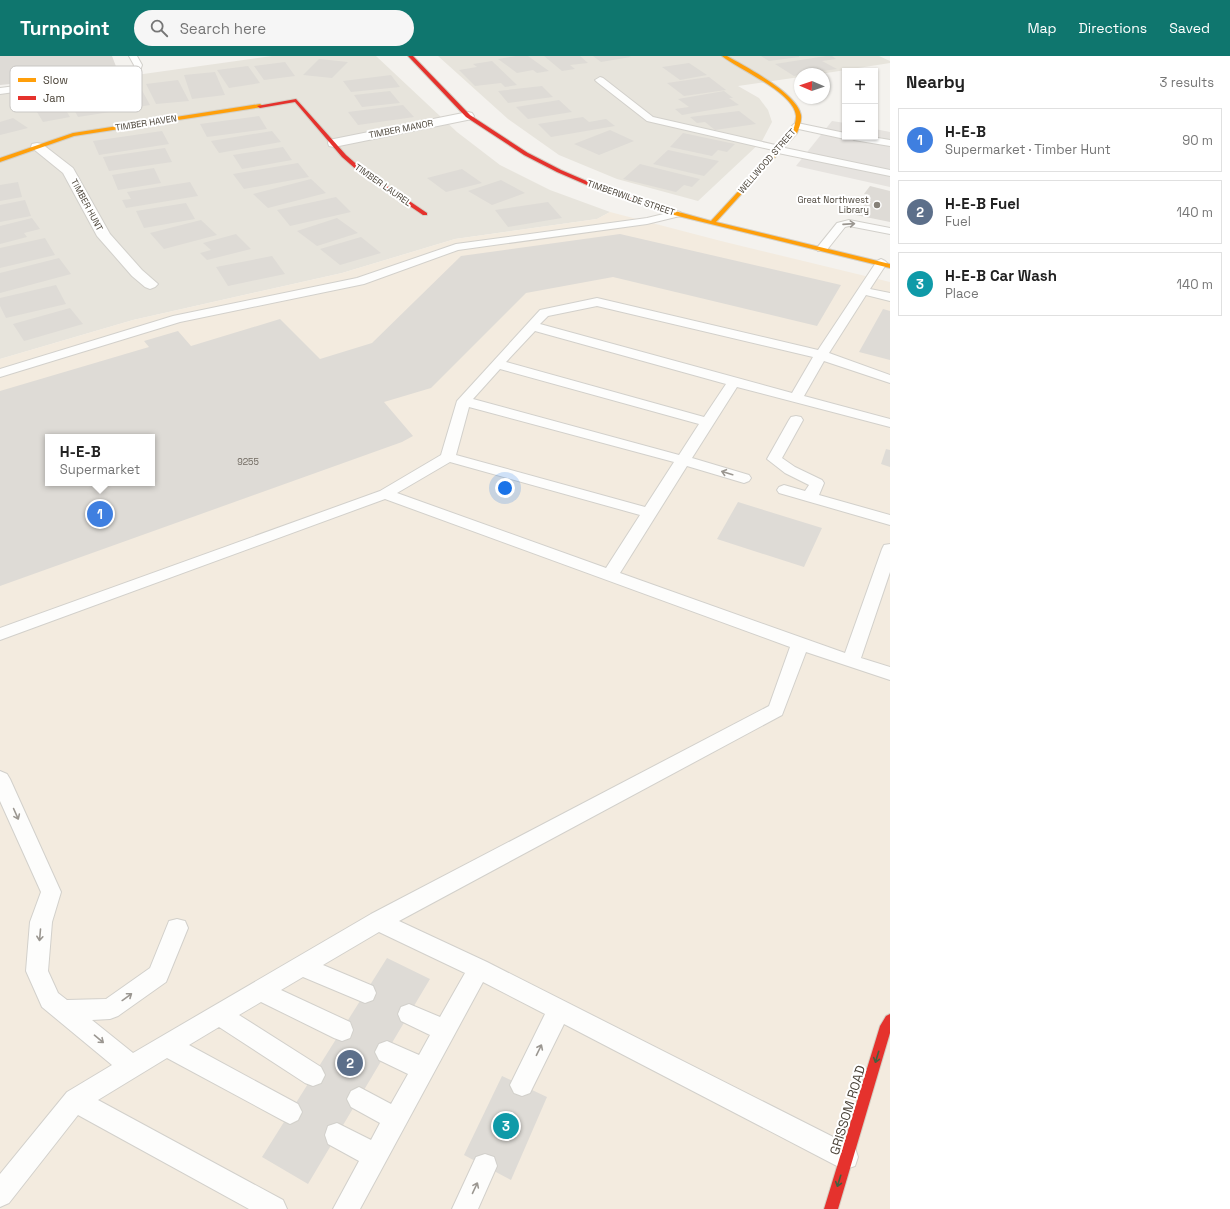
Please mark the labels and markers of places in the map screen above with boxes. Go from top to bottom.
place label: Great Northwest Library [797,194,869,216]
marker: Great Northwest Library [872,200,882,210]
pin: 1 [87,499,113,529]
pin: 2 [337,1048,363,1078]
pin: 3 [493,1111,519,1141]

